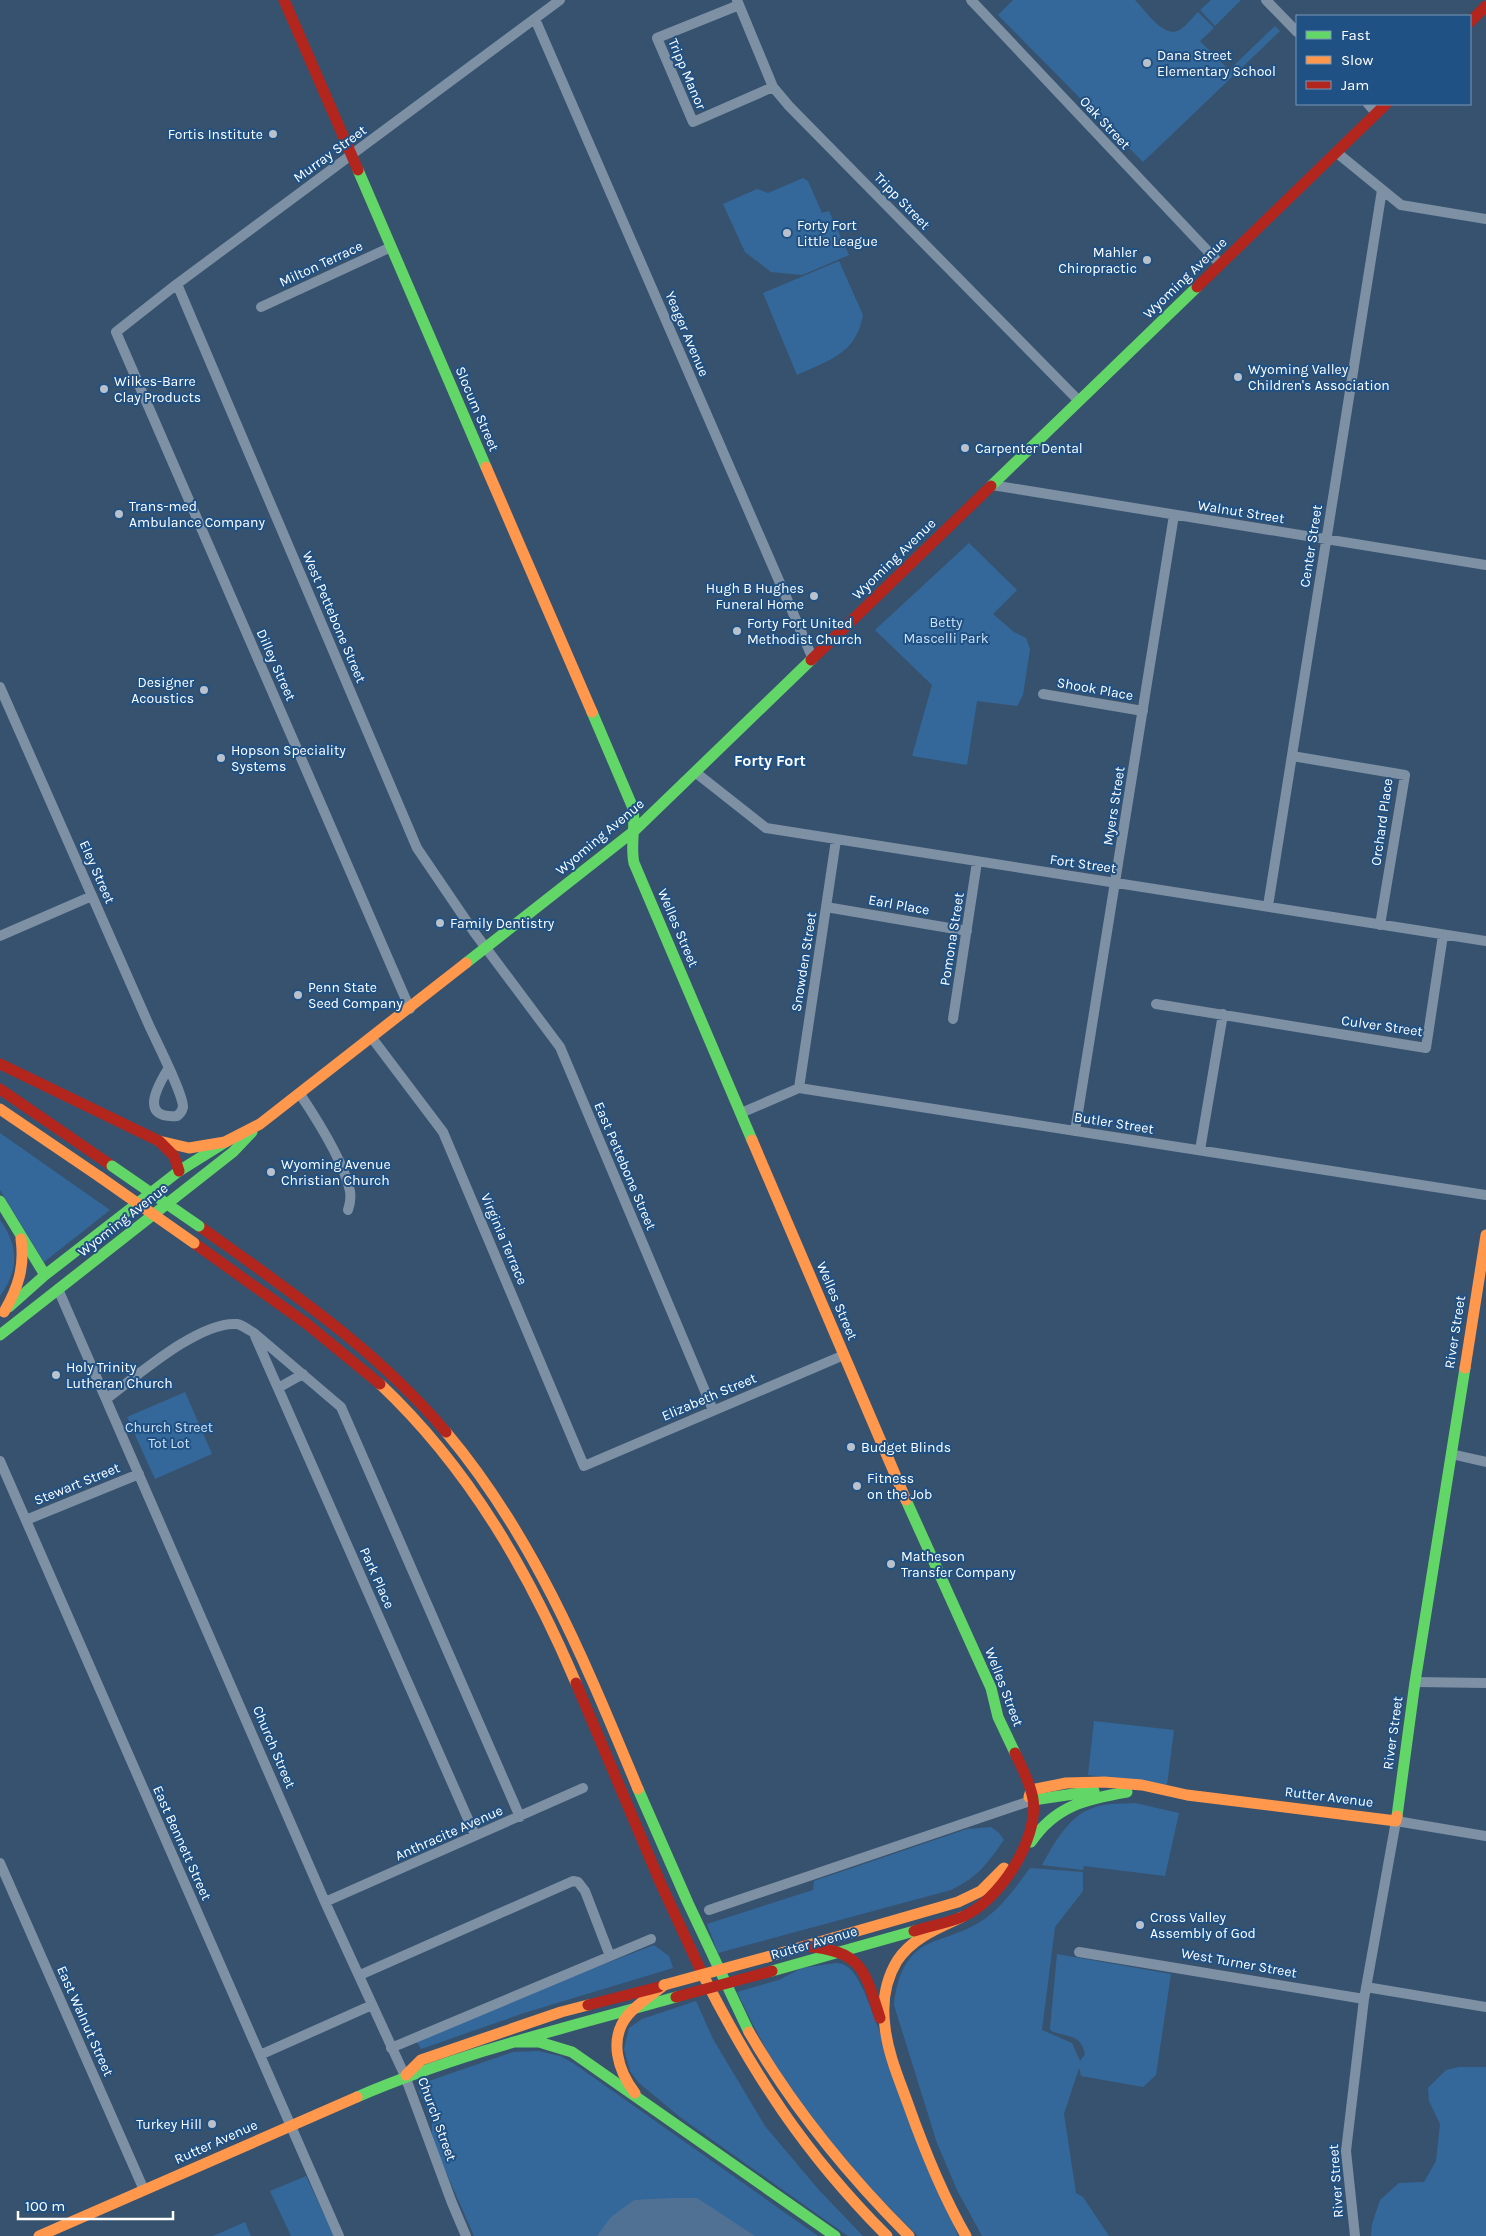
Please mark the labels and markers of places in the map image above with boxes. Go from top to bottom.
place label: Dana Street Elementary School [1157,47,1276,80]
marker: Dana Street Elementary School [1141,57,1153,69]
place label: Fortis Institute [168,126,263,143]
marker: Fortis Institute [267,128,279,140]
place label: Forty Fort Little League [797,217,878,250]
marker: Forty Fort Little League [781,227,793,239]
place label: Mahler Chiropractic [1058,244,1138,277]
marker: Mahler Chiropractic [1141,254,1153,266]
place label: Wyoming Valley Children's Association [1248,361,1390,394]
marker: Wyoming Valley Children's Association [1232,371,1244,383]
place label: Wilkes-Barre Clay Products [114,373,201,406]
marker: Wilkes-Barre Clay Products [98,383,110,395]
place label: Carpenter Dental [975,440,1083,457]
marker: Carpenter Dental [959,442,971,454]
place label: Trans-med Ambulance Company [129,498,265,531]
marker: Trans-med Ambulance Company [113,508,125,520]
place label: Hugh B Hughes Funeral Home [706,580,804,613]
marker: Hugh B Hughes Funeral Home [808,590,820,602]
place label: Forty Fort United Methodist Church [747,615,862,648]
marker: Forty Fort United Methodist Church [731,625,743,637]
place label: Designer Acoustics [131,674,195,707]
marker: Designer Acoustics [198,684,210,696]
place label: Hopson Speciality Systems [231,742,346,775]
marker: Hopson Speciality Systems [215,752,227,764]
place label: Family Dentistry [450,915,555,932]
marker: Family Dentistry [434,917,446,929]
place label: Penn State Seed Company [308,979,403,1012]
marker: Penn State Seed Company [292,989,304,1001]
place label: Wyoming Avenue Christian Church [281,1156,391,1189]
marker: Wyoming Avenue Christian Church [265,1166,277,1178]
place label: Holy Trinity Lutheran Church [66,1359,173,1392]
marker: Holy Trinity Lutheran Church [50,1369,62,1381]
place label: Budget Blinds [861,1439,951,1456]
marker: Budget Blinds [845,1441,857,1453]
place label: Fitness on the Job [867,1470,932,1503]
marker: Fitness on the Job [851,1480,863,1492]
place label: Matheson Transfer Company [901,1548,1016,1581]
marker: Matheson Transfer Company [885,1558,897,1570]
place label: Cross Valley Assembly of God [1150,1909,1256,1942]
marker: Cross Valley Assembly of God [1134,1919,1146,1931]
place label: Turkey Hill [136,2116,202,2133]
marker: Turkey Hill [206,2118,218,2130]

